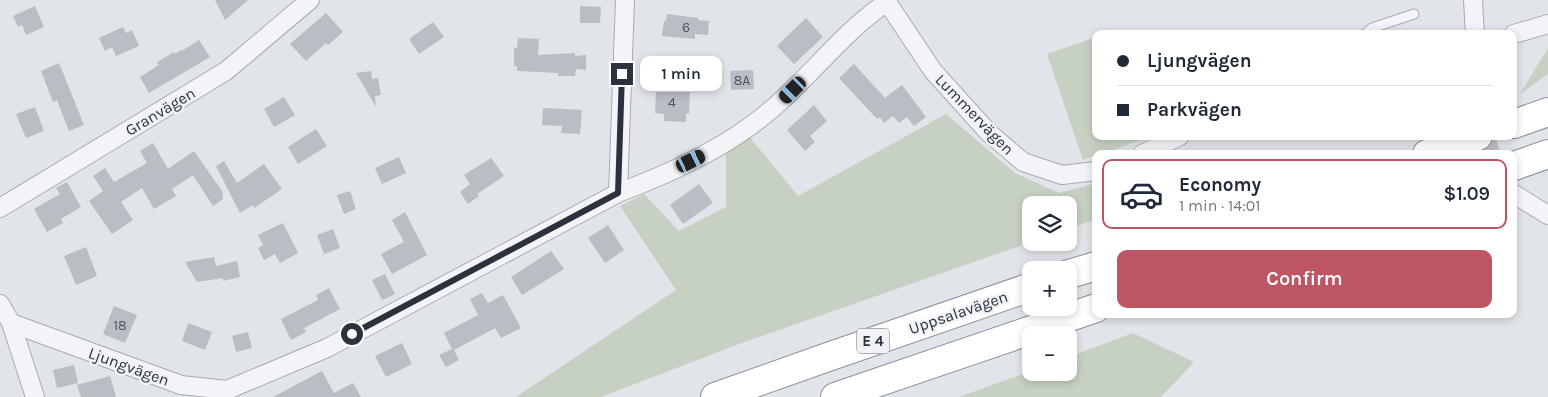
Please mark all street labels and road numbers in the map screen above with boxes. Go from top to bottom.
street label: Lummervägen [931,70,1018,159]
street label: Granvägen [122,83,199,140]
street label: Uppsalavägen [906,287,1010,338]
road number: E 4 [857,328,889,354]
street label: Ljungvägen [86,343,172,390]

